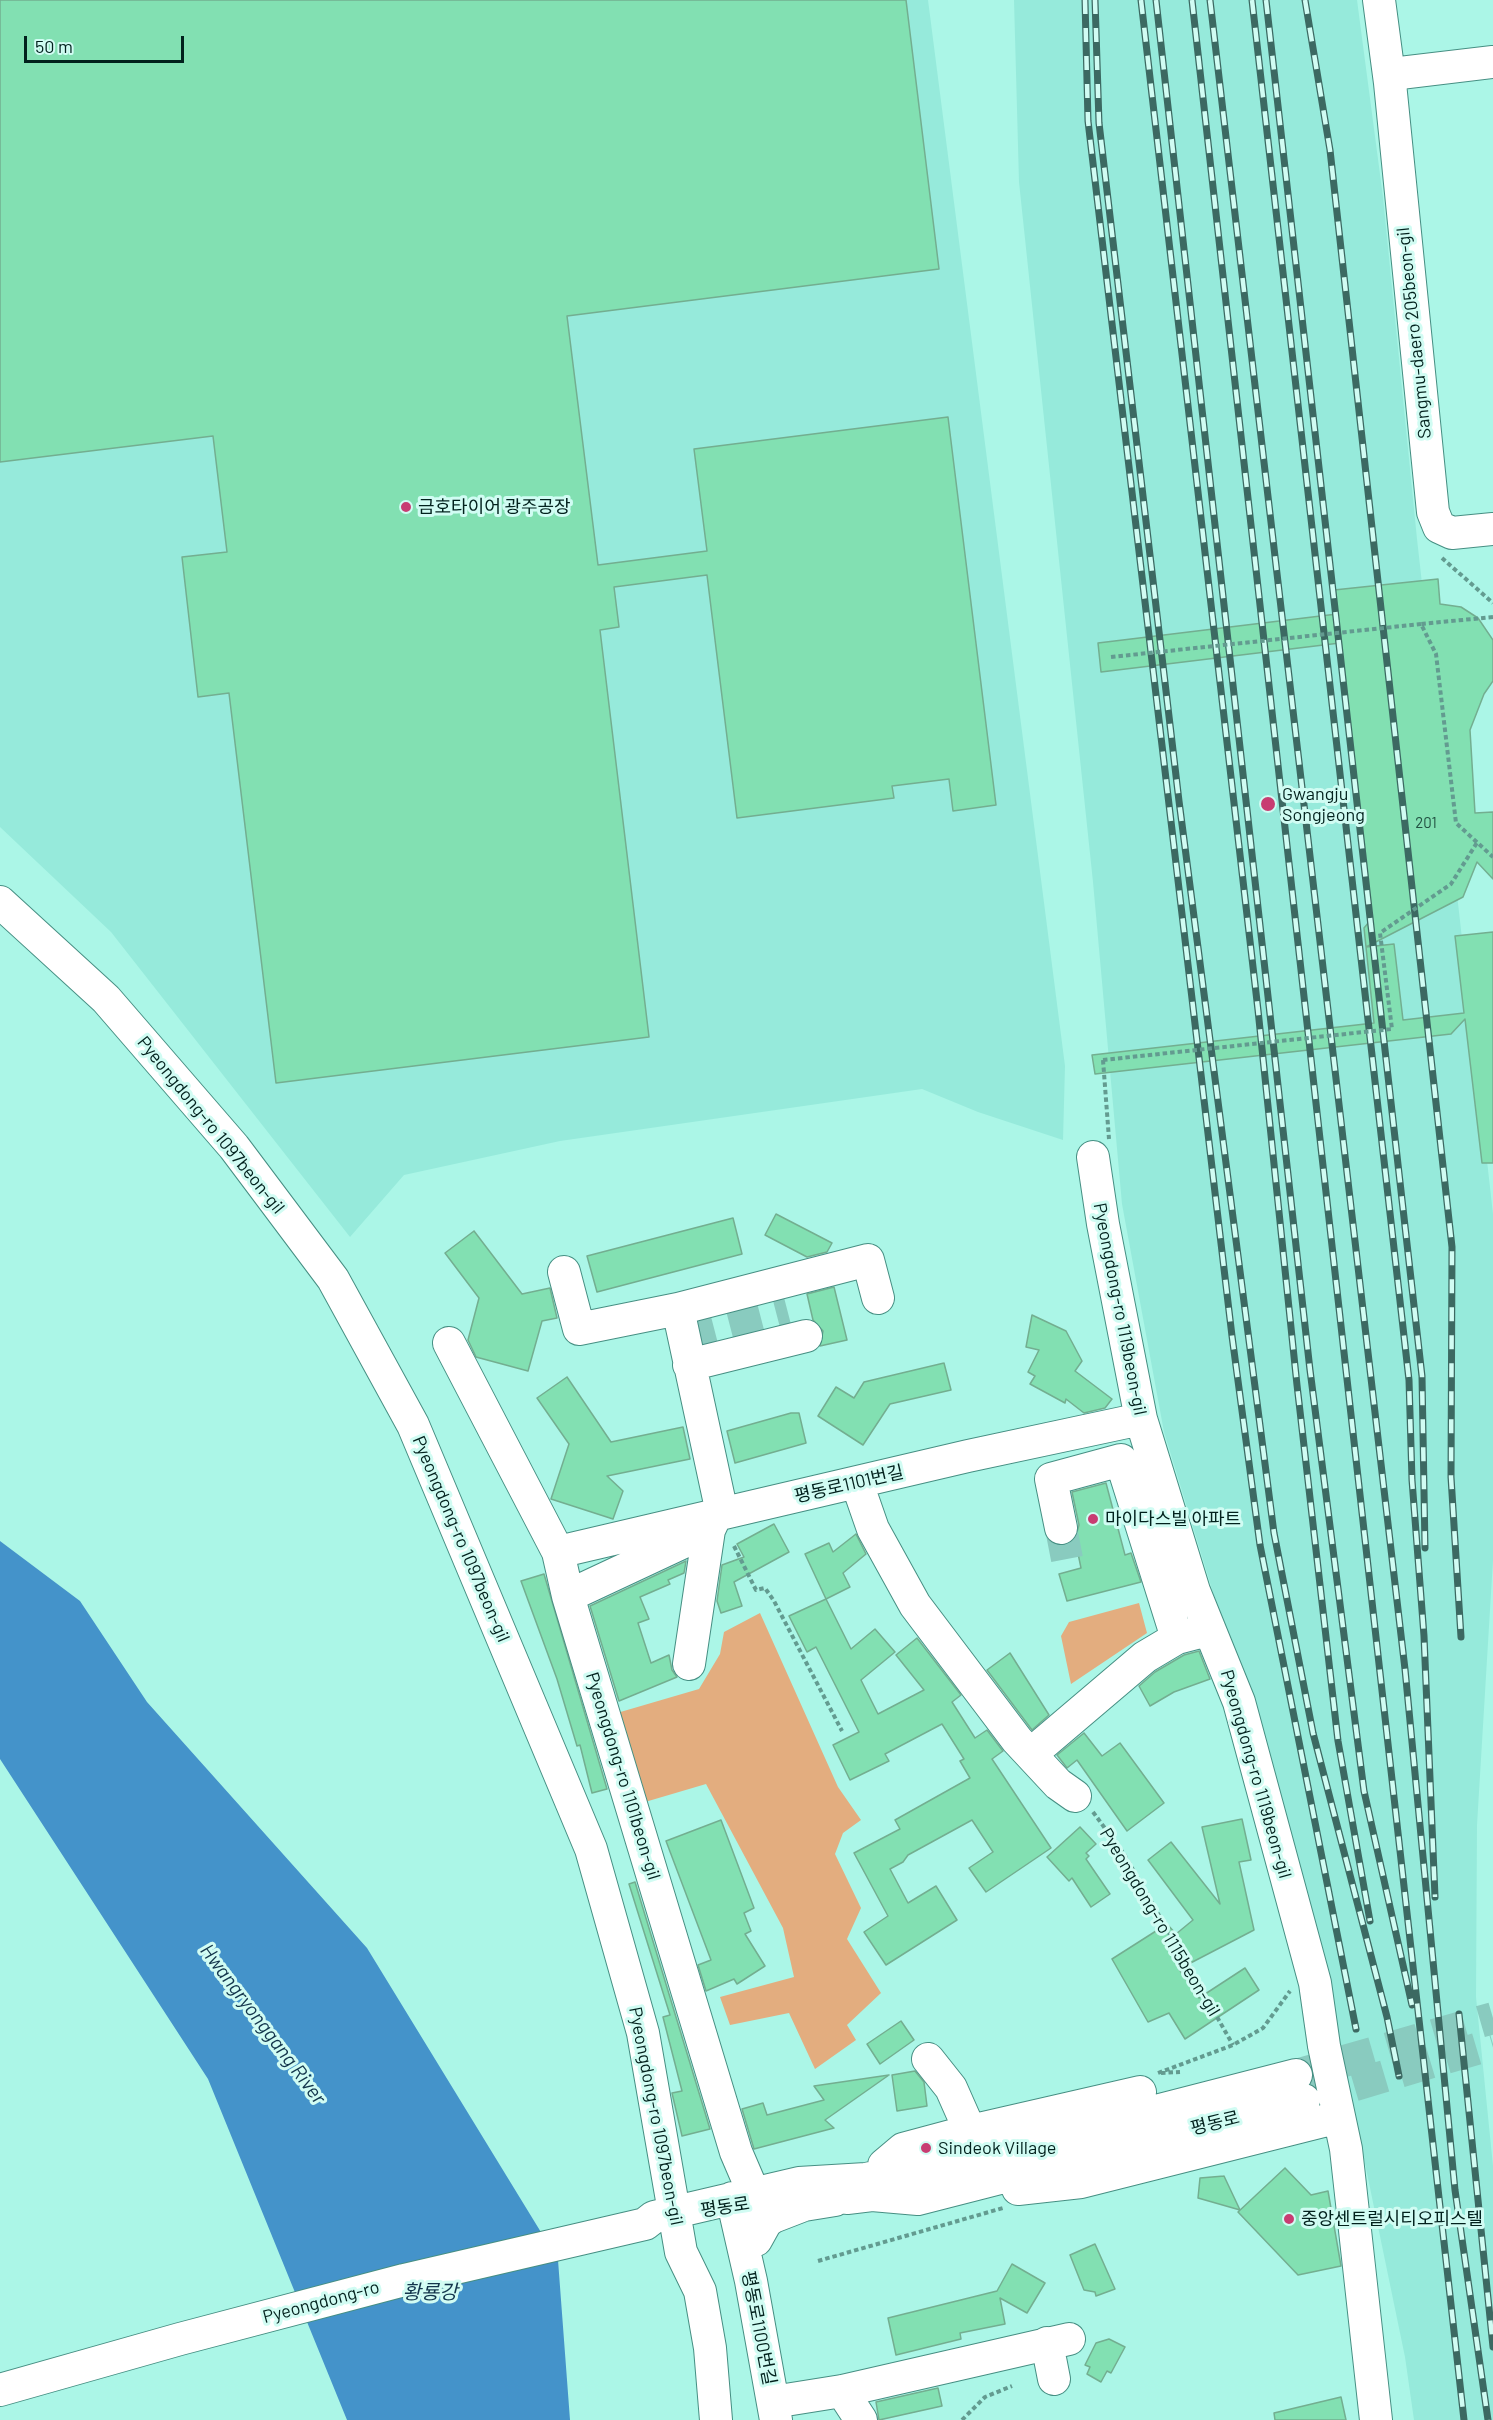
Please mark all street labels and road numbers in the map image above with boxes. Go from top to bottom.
street label: Sangmu-daero 205beon-gil [1392,226,1436,440]
street label: Pyeongdong-ro 1097beon-gil [133,1032,289,1218]
street label: Pyeongdong-ro 1119beon-gil [1089,1201,1151,1417]
street label: Pyeongdong-ro 1097beon-gil [408,1433,514,1645]
street label: 평동로1101번길 [792,1461,906,1507]
street label: Pyeongdong-ro 1119beon-gil [1216,1667,1296,1881]
street label: Pyeongdong-ro 1101beon-gil [581,1670,665,1882]
street label: Pyeongdong-ro 1115beon-gil [1095,1824,1225,2020]
street label: Pyeongdong-ro 1097beon-gil [624,2005,688,2227]
street label: 평동로 [1188,2107,1242,2139]
street label: 평동로 [699,2192,751,2222]
street label: 평동로1100번길 [737,2269,781,2387]
street label: Pyeongdong-ro [260,2276,382,2328]

